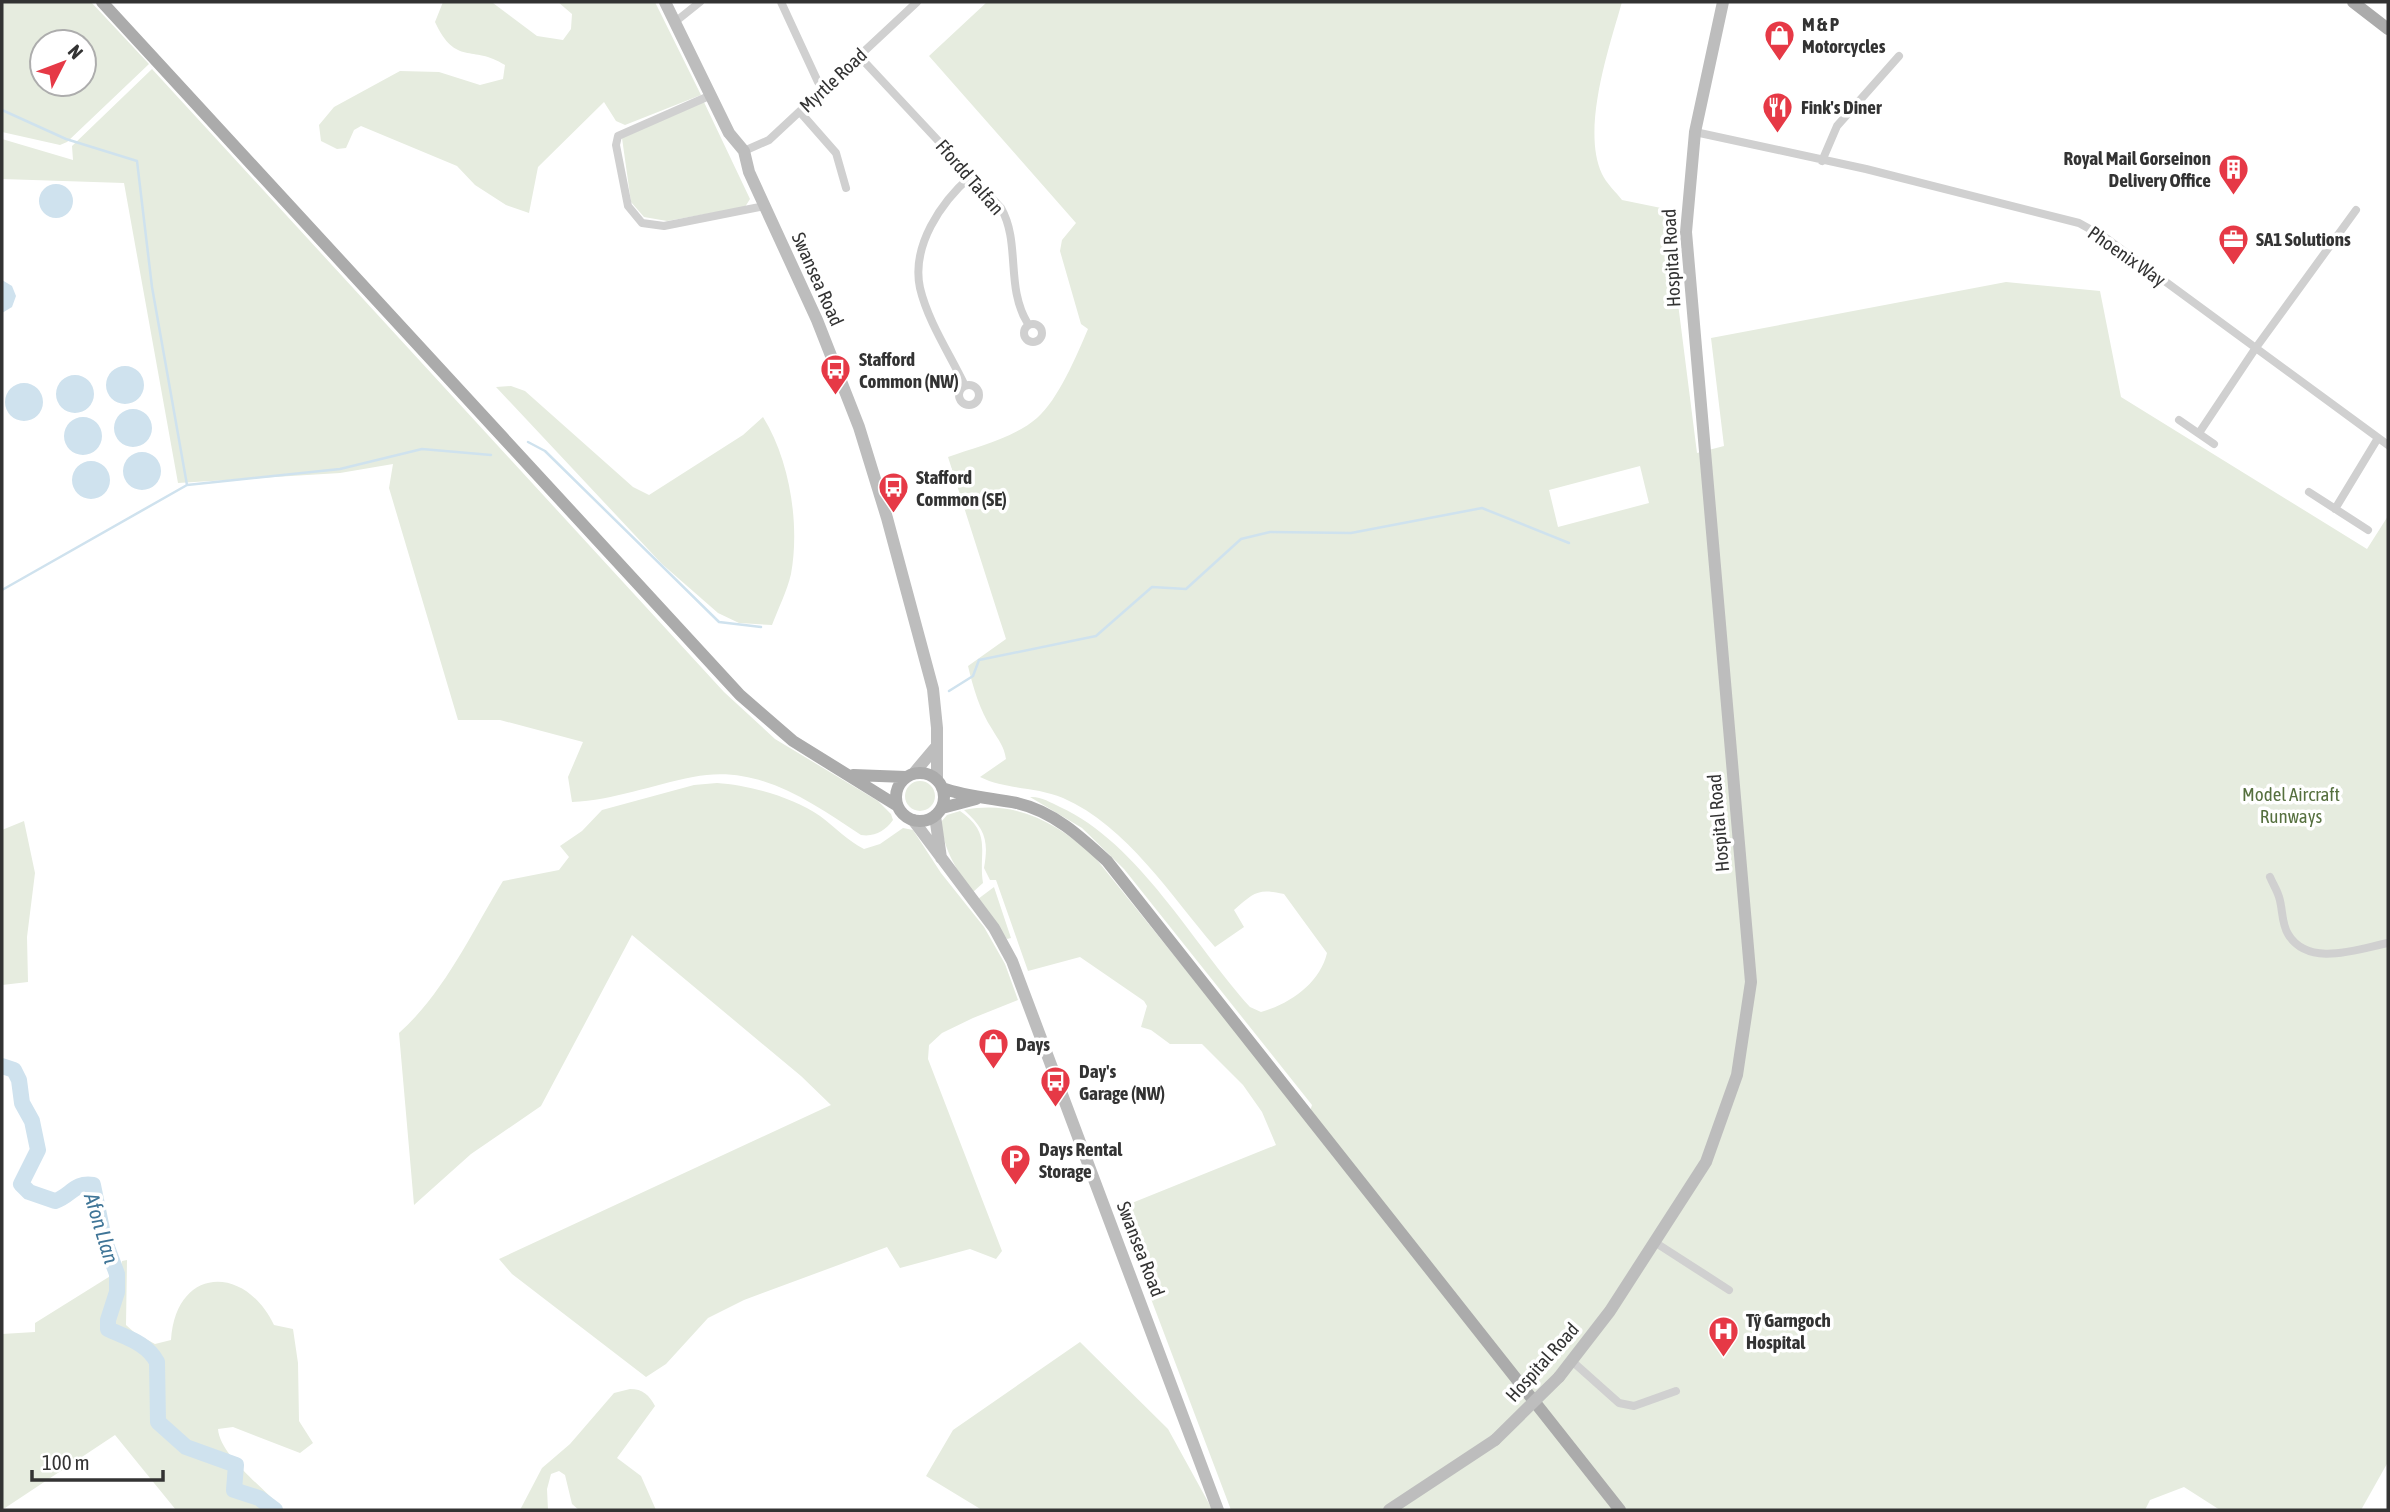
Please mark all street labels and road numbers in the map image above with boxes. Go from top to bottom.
street label: Myrtle Road [795,43,871,117]
street label: Ffordd Talfan [931,135,1009,219]
street label: Hospital Road [1657,208,1685,308]
street label: Phoenix Way [2084,221,2170,291]
street label: Swansea Road [788,229,848,329]
street label: Hospital Road [1703,773,1733,873]
street label: Swansea Road [1113,1198,1169,1300]
street label: Hospital Road [1501,1318,1583,1406]

